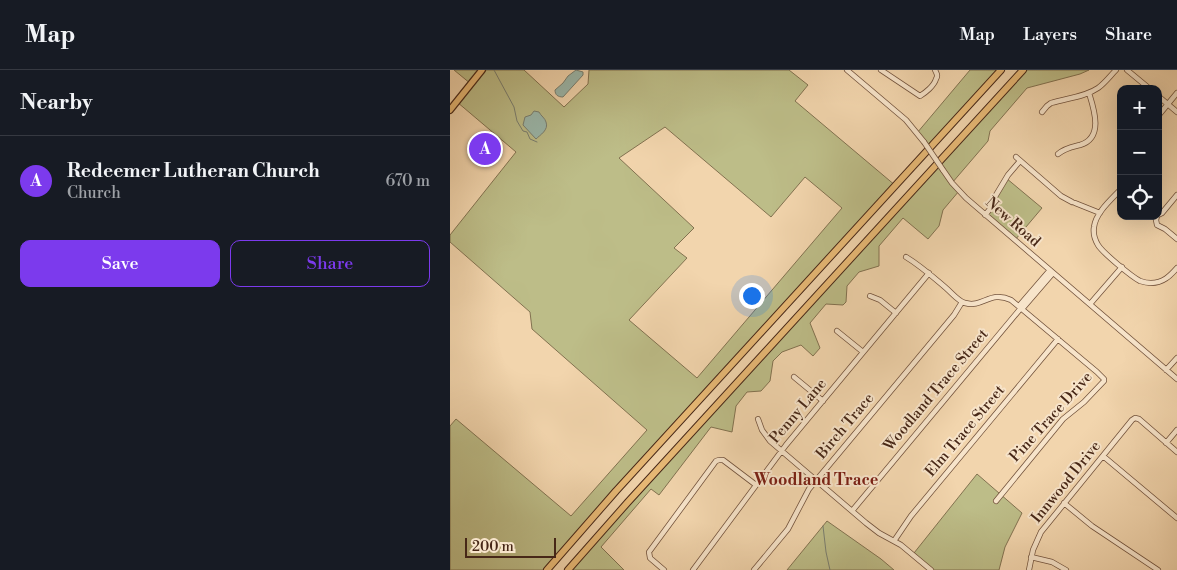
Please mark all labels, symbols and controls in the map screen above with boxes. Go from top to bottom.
text: Map [25,20,75,50]
text: Map [960,23,995,46]
text: Layers [1023,23,1077,46]
text: Share [1105,23,1152,46]
map controls [1117,85,1162,220]
button: + [1117,85,1162,130]
text: Nearby [20,90,93,116]
pin: A [469,130,501,168]
button: − [1117,130,1162,175]
text: Redeemer Lutheran Church [67,159,320,183]
text: A [30,171,42,191]
text: 670 m [386,171,430,191]
button: locate [1117,175,1162,220]
text: Church [67,183,121,203]
street label: New Road [982,193,1045,251]
button: Save [20,240,220,287]
button: Share [230,240,430,287]
your location [739,283,765,309]
street label: Woodland Trace Street [879,325,993,456]
street label: Pine Trace Drive [1005,368,1097,466]
street label: Penny Lane [765,375,831,447]
street label: Elm Trace Street [921,381,1009,481]
street label: Birch Trace [811,389,878,464]
street label: Innwood Drive [1027,437,1105,527]
district label: Woodland Trace [753,470,879,490]
scale bar [465,535,556,558]
text: 200 m [472,538,514,556]

